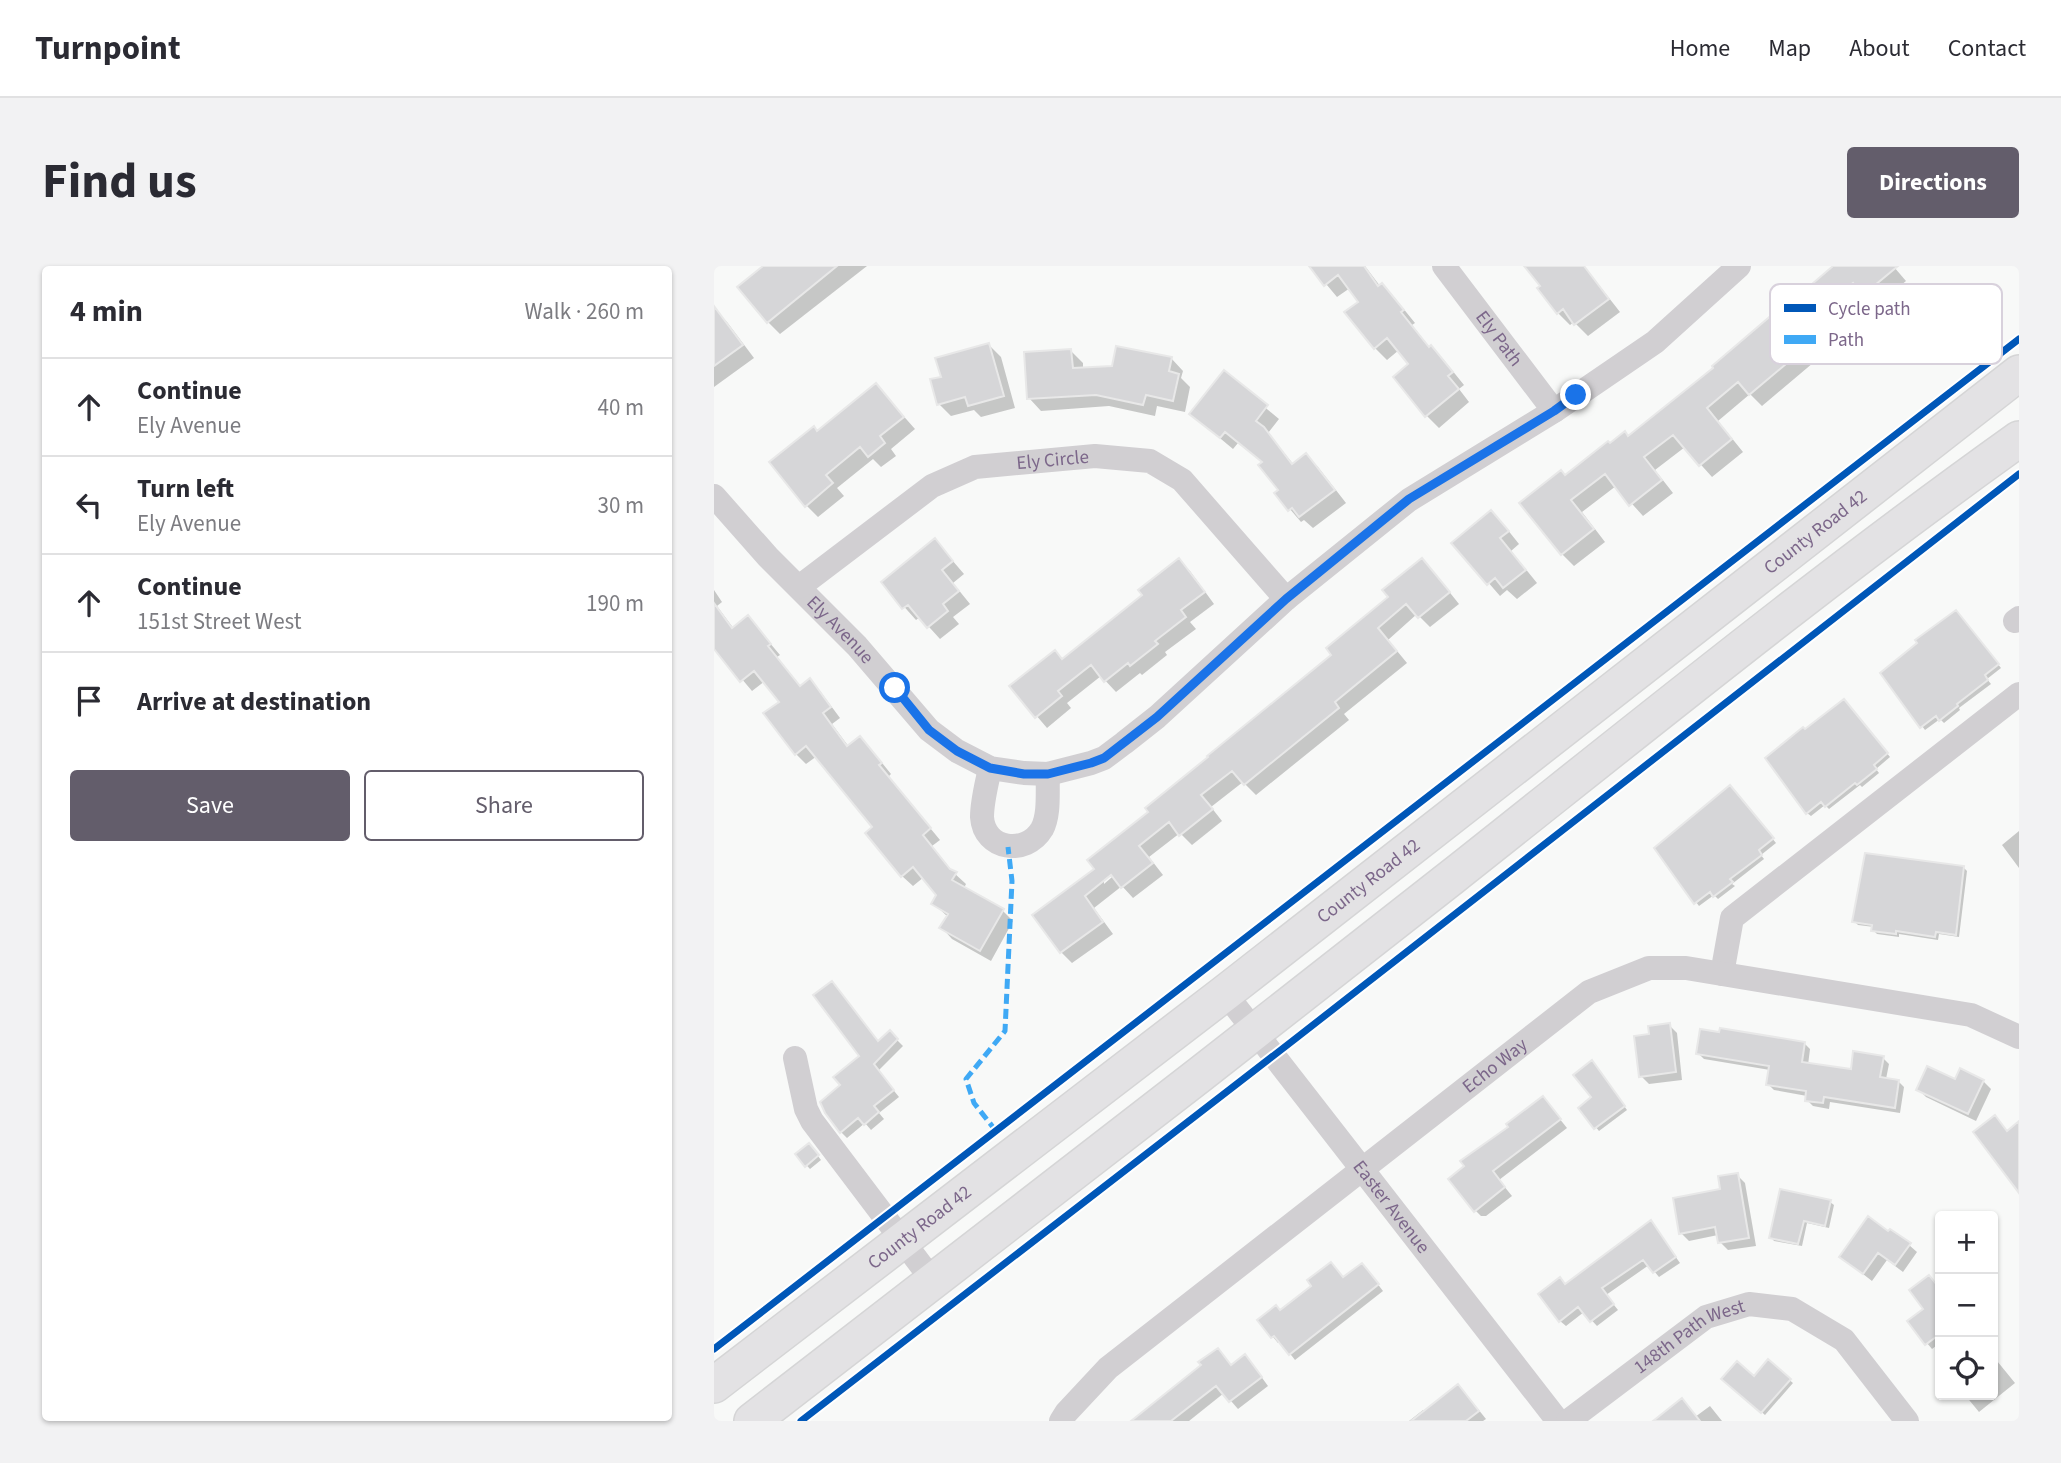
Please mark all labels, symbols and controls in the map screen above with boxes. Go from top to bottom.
text: Turnpoint [35,25,181,72]
text: Home [1670,31,1730,66]
text: Map [1768,31,1811,66]
text: About [1849,31,1910,66]
text: Contact [1948,31,2026,66]
text: Find us [42,147,197,217]
button: Directions [1847,147,2019,218]
legend [1770,284,2002,364]
text: 4 min [70,290,143,333]
text: Walk · 260 m [525,295,644,328]
text: Cycle path [1828,296,1910,323]
street label: Ely Path [1469,305,1529,372]
text: Path [1828,327,1864,354]
text: Continue [137,372,242,409]
route end [1560,379,1591,410]
icon: ahead [70,388,108,426]
text: 40 m [597,391,644,424]
text: Ely Avenue [137,409,241,442]
street label: Ely Circle [1015,443,1090,477]
text: Turn left [137,470,234,507]
street label: County Road 42 [1758,483,1873,581]
icon: left [70,486,108,524]
text: 30 m [597,489,644,522]
text: Ely Avenue [137,507,241,540]
text: Continue [137,568,242,605]
icon: ahead [70,584,108,622]
text: 190 m [586,587,644,620]
street label: Ely Avenue [800,589,880,670]
text: 151st Street West [137,605,302,638]
route start [879,672,910,703]
icon: arrive [70,682,108,720]
text: Arrive at destination [137,683,371,720]
button: Save [70,770,350,841]
button: Share [364,770,644,841]
street label: County Road 42 [1311,832,1426,930]
street label: Echo Way [1457,1031,1533,1100]
street label: Easter Avenue [1346,1154,1436,1259]
street label: County Road 42 [862,1179,977,1276]
map controls [1935,1211,1998,1400]
button: + [1935,1211,1998,1274]
button: − [1935,1274,1998,1337]
street label: 148th Path West [1628,1292,1749,1380]
button: locate [1935,1337,1998,1400]

